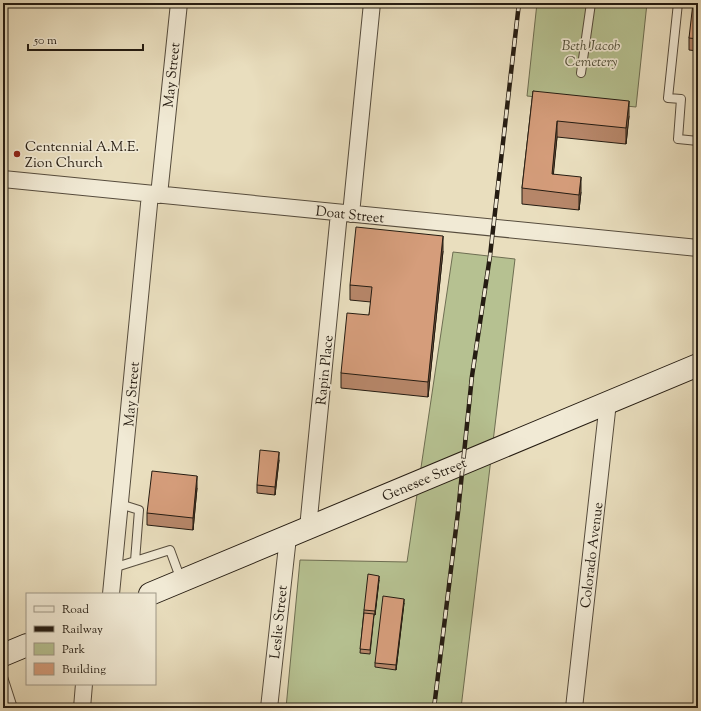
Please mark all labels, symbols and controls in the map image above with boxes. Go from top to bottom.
scale bar [28,26,143,52]
text: 50 m [33,32,57,50]
park label: Beth Jacob Cemetery [562,37,621,73]
street label: May Street [160,42,186,109]
place label: Centennial A.M.E. Zion Church [25,138,139,174]
marker: Centennial A.M.E. Zion Church [12,149,22,159]
street label: Doat Street [314,202,385,230]
street label: Rapin Place [312,334,340,406]
street label: May Street [120,361,146,428]
street label: Genesee Street [379,454,470,508]
street label: Colorado Avenue [577,501,609,609]
street label: Leslie Street [266,584,294,660]
legend [26,593,156,685]
text: Road [62,601,89,619]
text: Railway [62,621,103,639]
text: Park [62,641,85,659]
text: Building [62,661,106,679]

